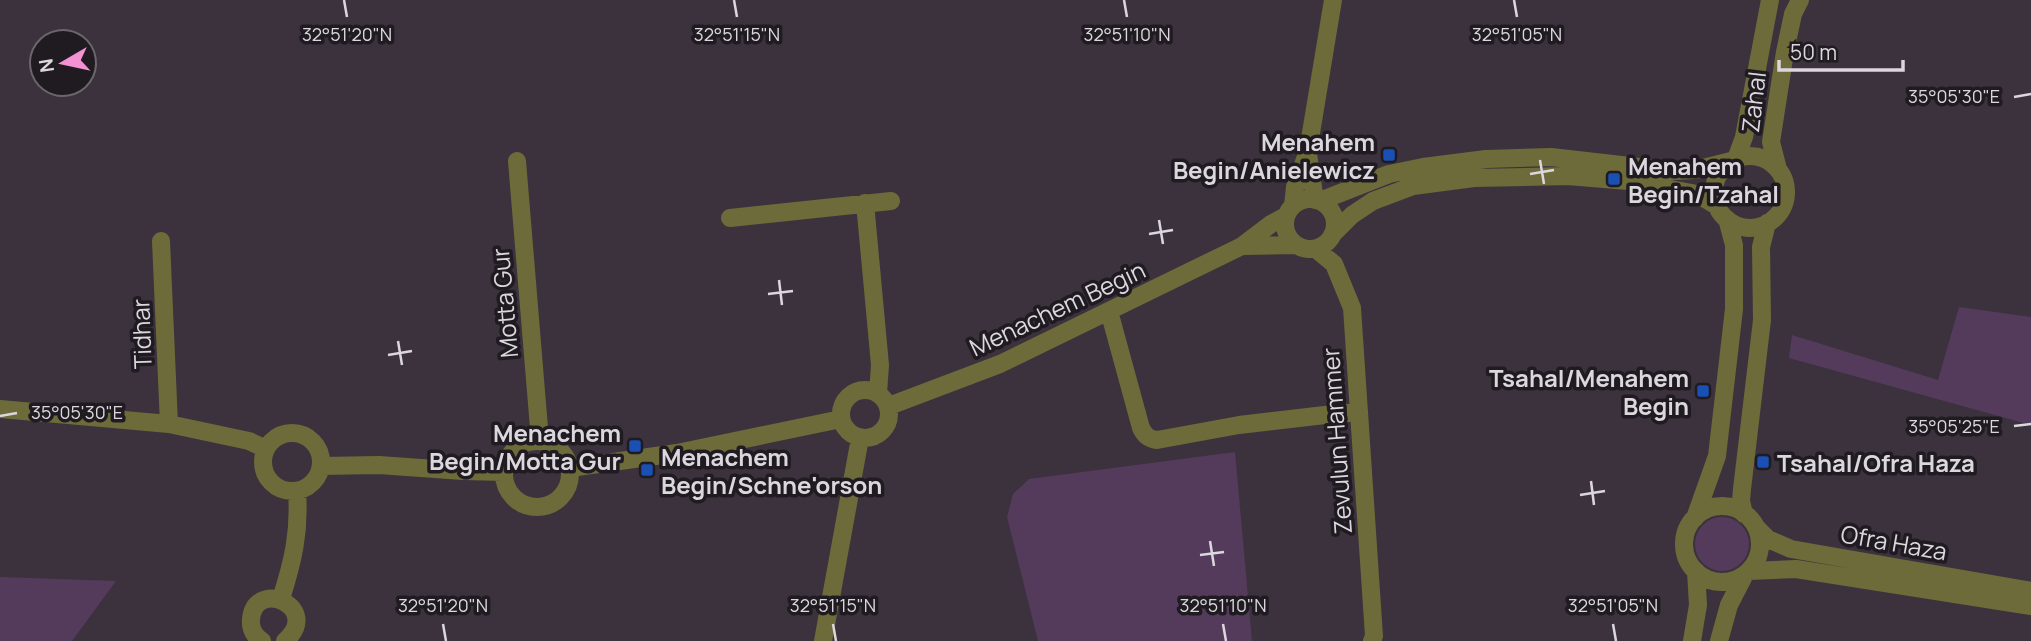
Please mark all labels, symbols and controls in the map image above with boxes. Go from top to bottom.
text: 32°51'20"N [302,22,392,46]
text: 32°51'15"N [694,22,780,46]
text: 32°51'10"N [1084,22,1170,46]
text: 32°51'05"N [1472,22,1562,46]
north arrow [28,28,98,98]
scale bar [1779,28,1903,72]
text: 50 m [1790,38,1837,66]
text: N [32,57,60,74]
street label: Zahal [1733,70,1773,134]
text: 35°05'30"E [1908,84,2000,108]
place label: Menahem Begin/Anielewicz [1173,125,1375,186]
marker: Menahem Begin/Anielewicz [1381,147,1397,163]
place label: Menahem Begin/Tzahal [1628,149,1779,210]
marker: Menahem Begin/Tzahal [1606,171,1622,187]
street label: Motta Gur [483,246,525,359]
street label: Menachem Begin [964,253,1150,363]
street label: Tidhar [123,298,159,370]
street label: Zevulun Hammer [1313,346,1359,535]
place label: Tsahal/Menahem Begin [1489,361,1689,422]
marker: Tsahal/Menahem Begin [1695,383,1711,399]
text: 35°05'30"E [31,400,123,424]
text: 35°05'25"E [1908,414,2000,438]
place label: Menachem Begin/Motta Gur [429,416,621,477]
marker: Menachem Begin/Motta Gur [627,438,643,454]
place label: Menachem Begin/Schne'orson [661,440,882,501]
place label: Tsahal/Ofra Haza [1777,446,1975,479]
marker: Tsahal/Ofra Haza [1755,454,1771,470]
marker: Menachem Begin/Schne'orson [639,462,655,478]
street label: Ofra Haza [1838,516,1950,568]
text: 32°51'20"N [398,593,488,617]
text: 32°51'15"N [790,593,876,617]
text: 32°51'10"N [1180,593,1266,617]
text: 32°51'05"N [1568,593,1658,617]

